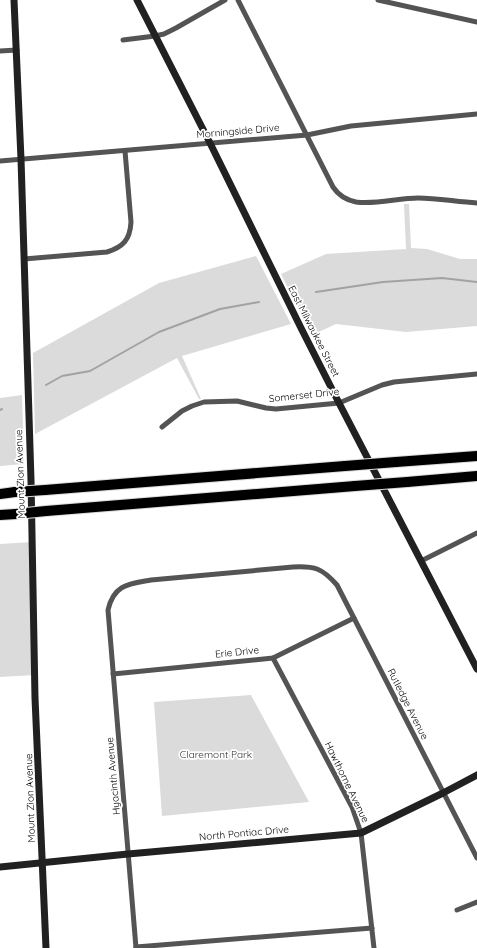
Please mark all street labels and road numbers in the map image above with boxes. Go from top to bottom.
street label: Morningside Drive [196,121,280,141]
street label: East Milwaukee Street [285,283,343,379]
street label: Somerset Drive [268,385,340,405]
street label: Mount Zion Avenue [12,429,28,519]
street label: Erie Drive [214,643,260,661]
street label: Rutledge Avenue [384,666,432,742]
street label: Hyacinth Avenue [103,736,123,815]
street label: Hawthorne Avenue [322,739,372,825]
street label: Mount Zion Avenue [22,753,38,843]
street label: North Pontiac Drive [198,823,290,843]

